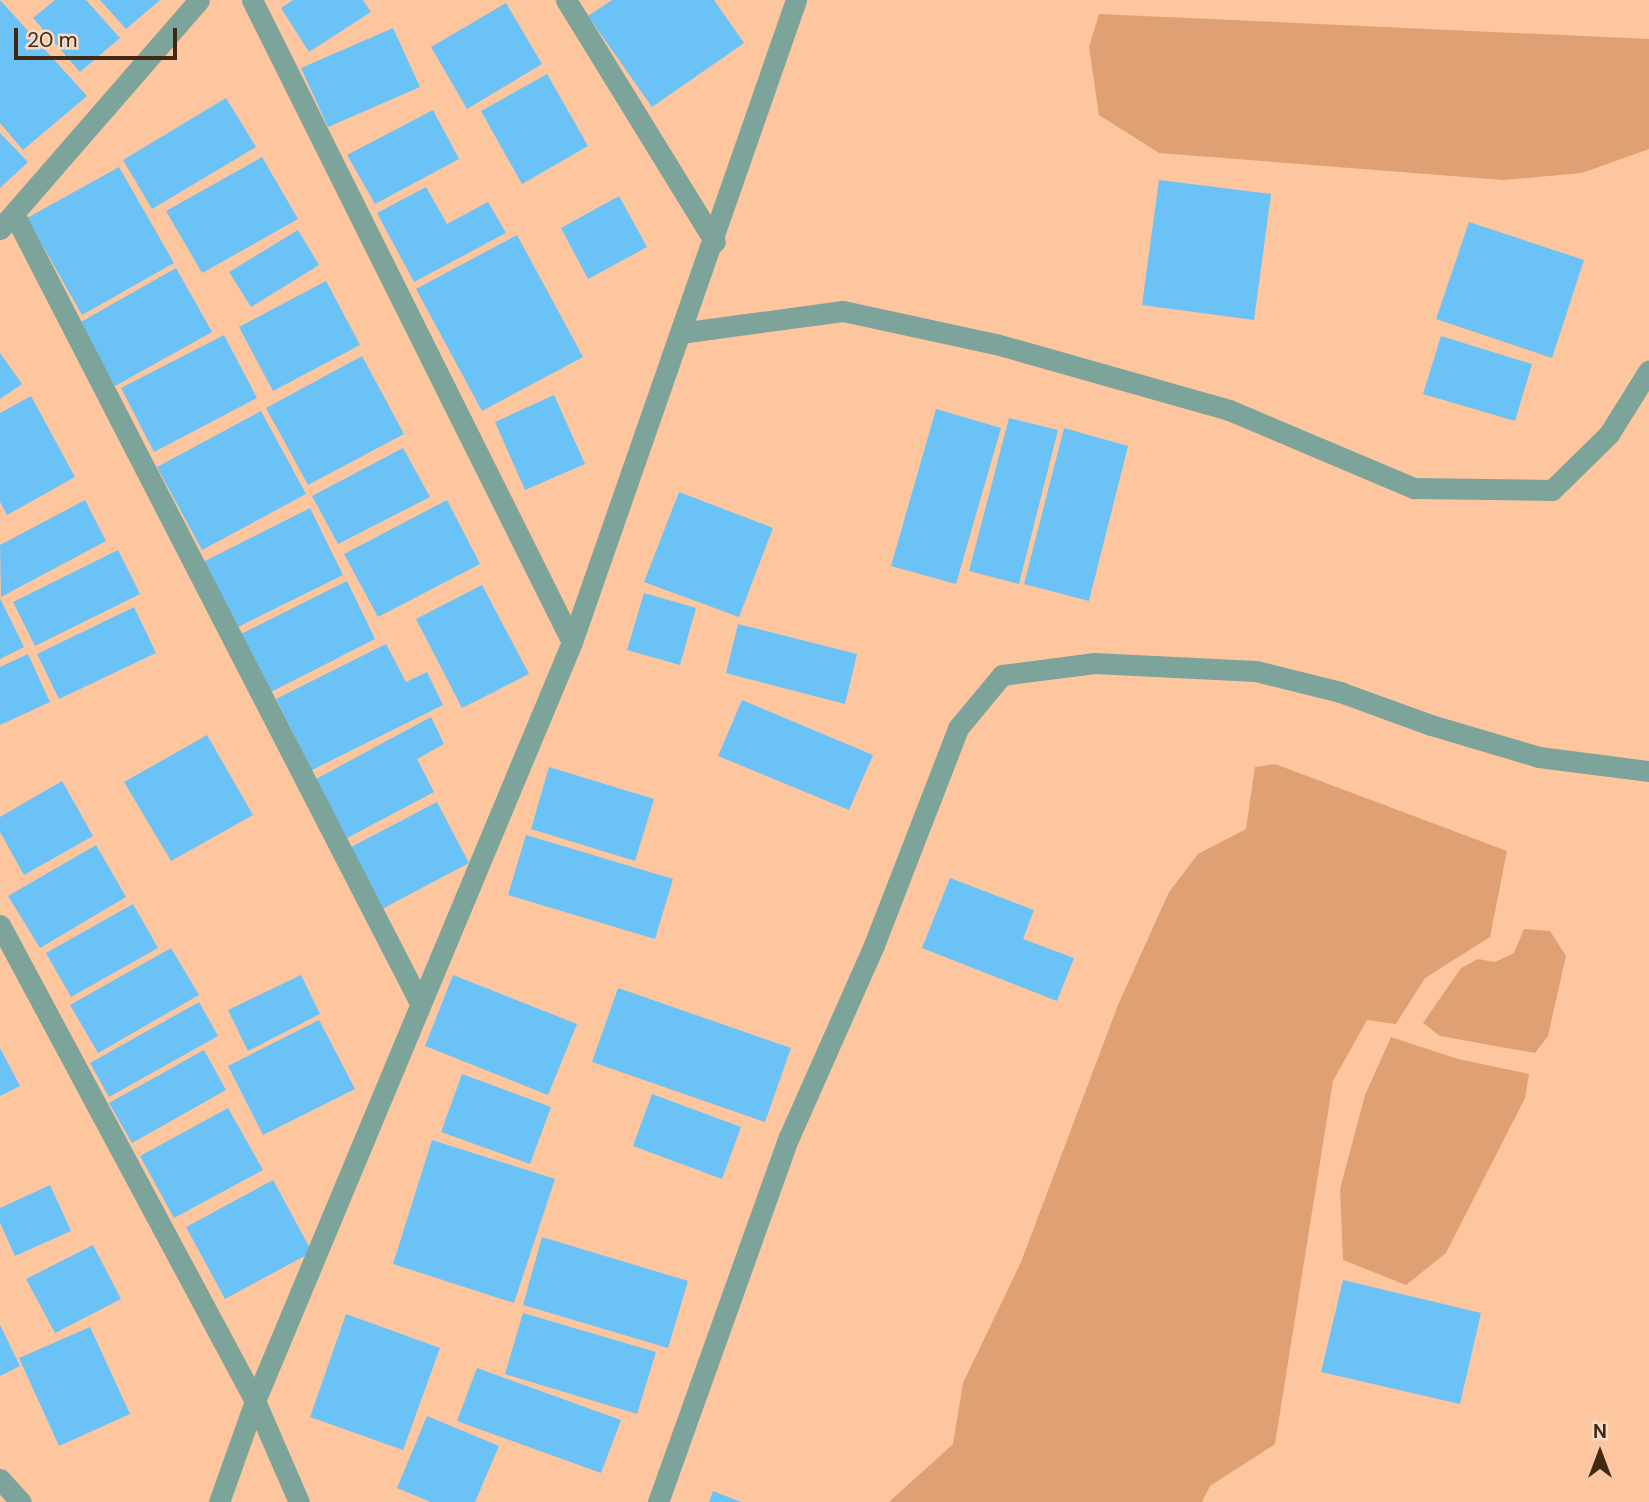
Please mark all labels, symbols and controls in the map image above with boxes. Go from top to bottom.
scale bar [18,14,180,58]
text: 20 m [27,26,78,54]
north arrow [1565,1418,1635,1488]
text: N [1593,1419,1607,1444]

